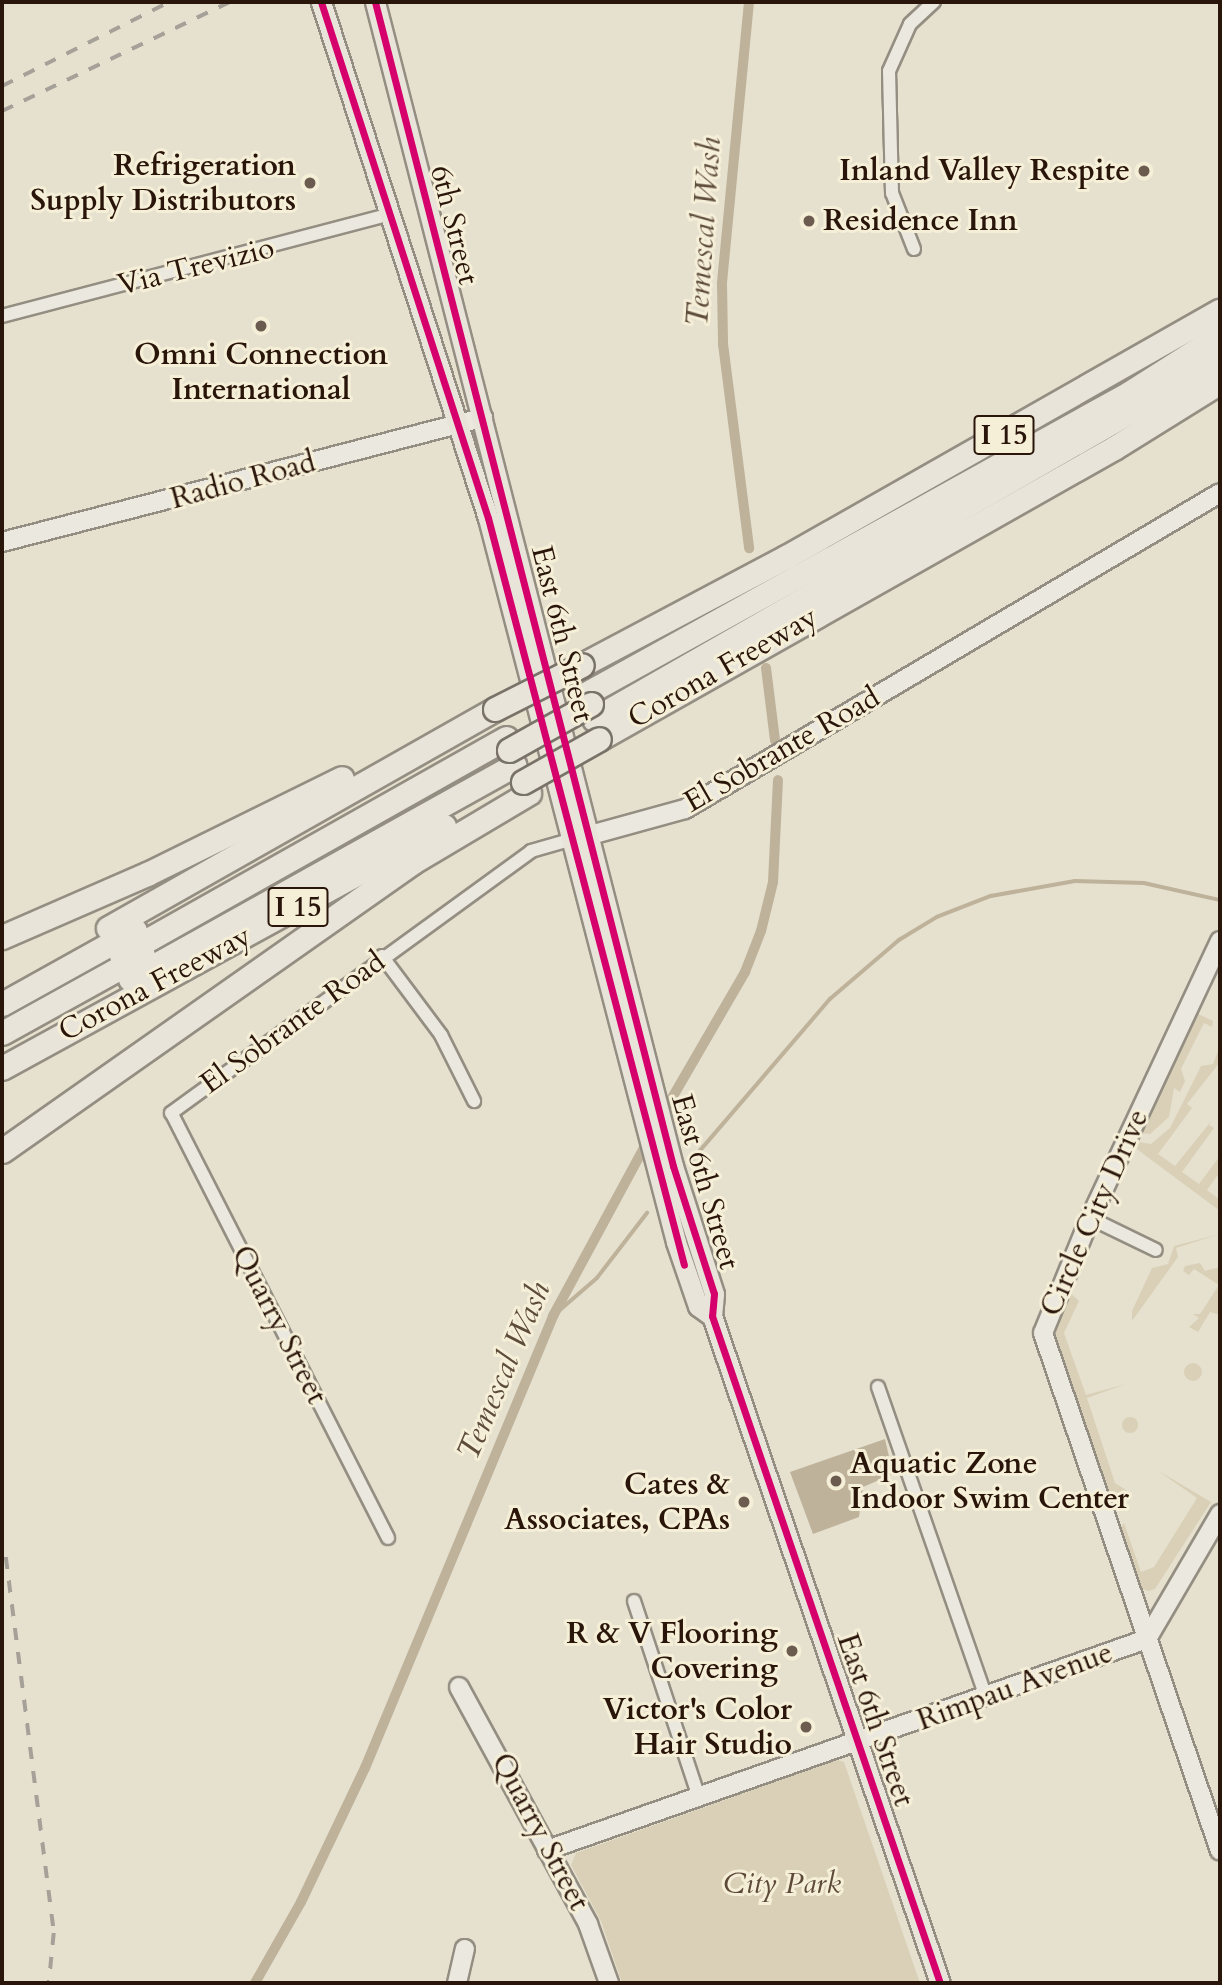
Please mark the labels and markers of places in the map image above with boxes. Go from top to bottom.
place label: Refrigeration Supply Distributors [30,148,296,218]
place label: Inland Valley Respite [839,153,1130,189]
marker: Inland Valley Respite [1136,163,1152,179]
marker: Refrigeration Supply Distributors [302,175,318,191]
place label: Residence Inn [823,203,1018,239]
marker: Residence Inn [801,213,817,229]
marker: Omni Connection International [253,318,269,334]
place label: Omni Connection International [134,337,388,408]
place label: Aquatic Zone Indoor Swim Center [850,1446,1129,1516]
place label: Cates & Associates, CPAs [504,1467,730,1538]
marker: Aquatic Zone Indoor Swim Center [828,1473,844,1489]
marker: Cates & Associates, CPAs [736,1494,752,1510]
place label: R & V Flooring Covering [566,1616,778,1686]
marker: R & V Flooring Covering [784,1643,800,1659]
place label: Victor's Color Hair Studio [603,1692,792,1762]
marker: Victor's Color Hair Studio [798,1719,814,1735]

